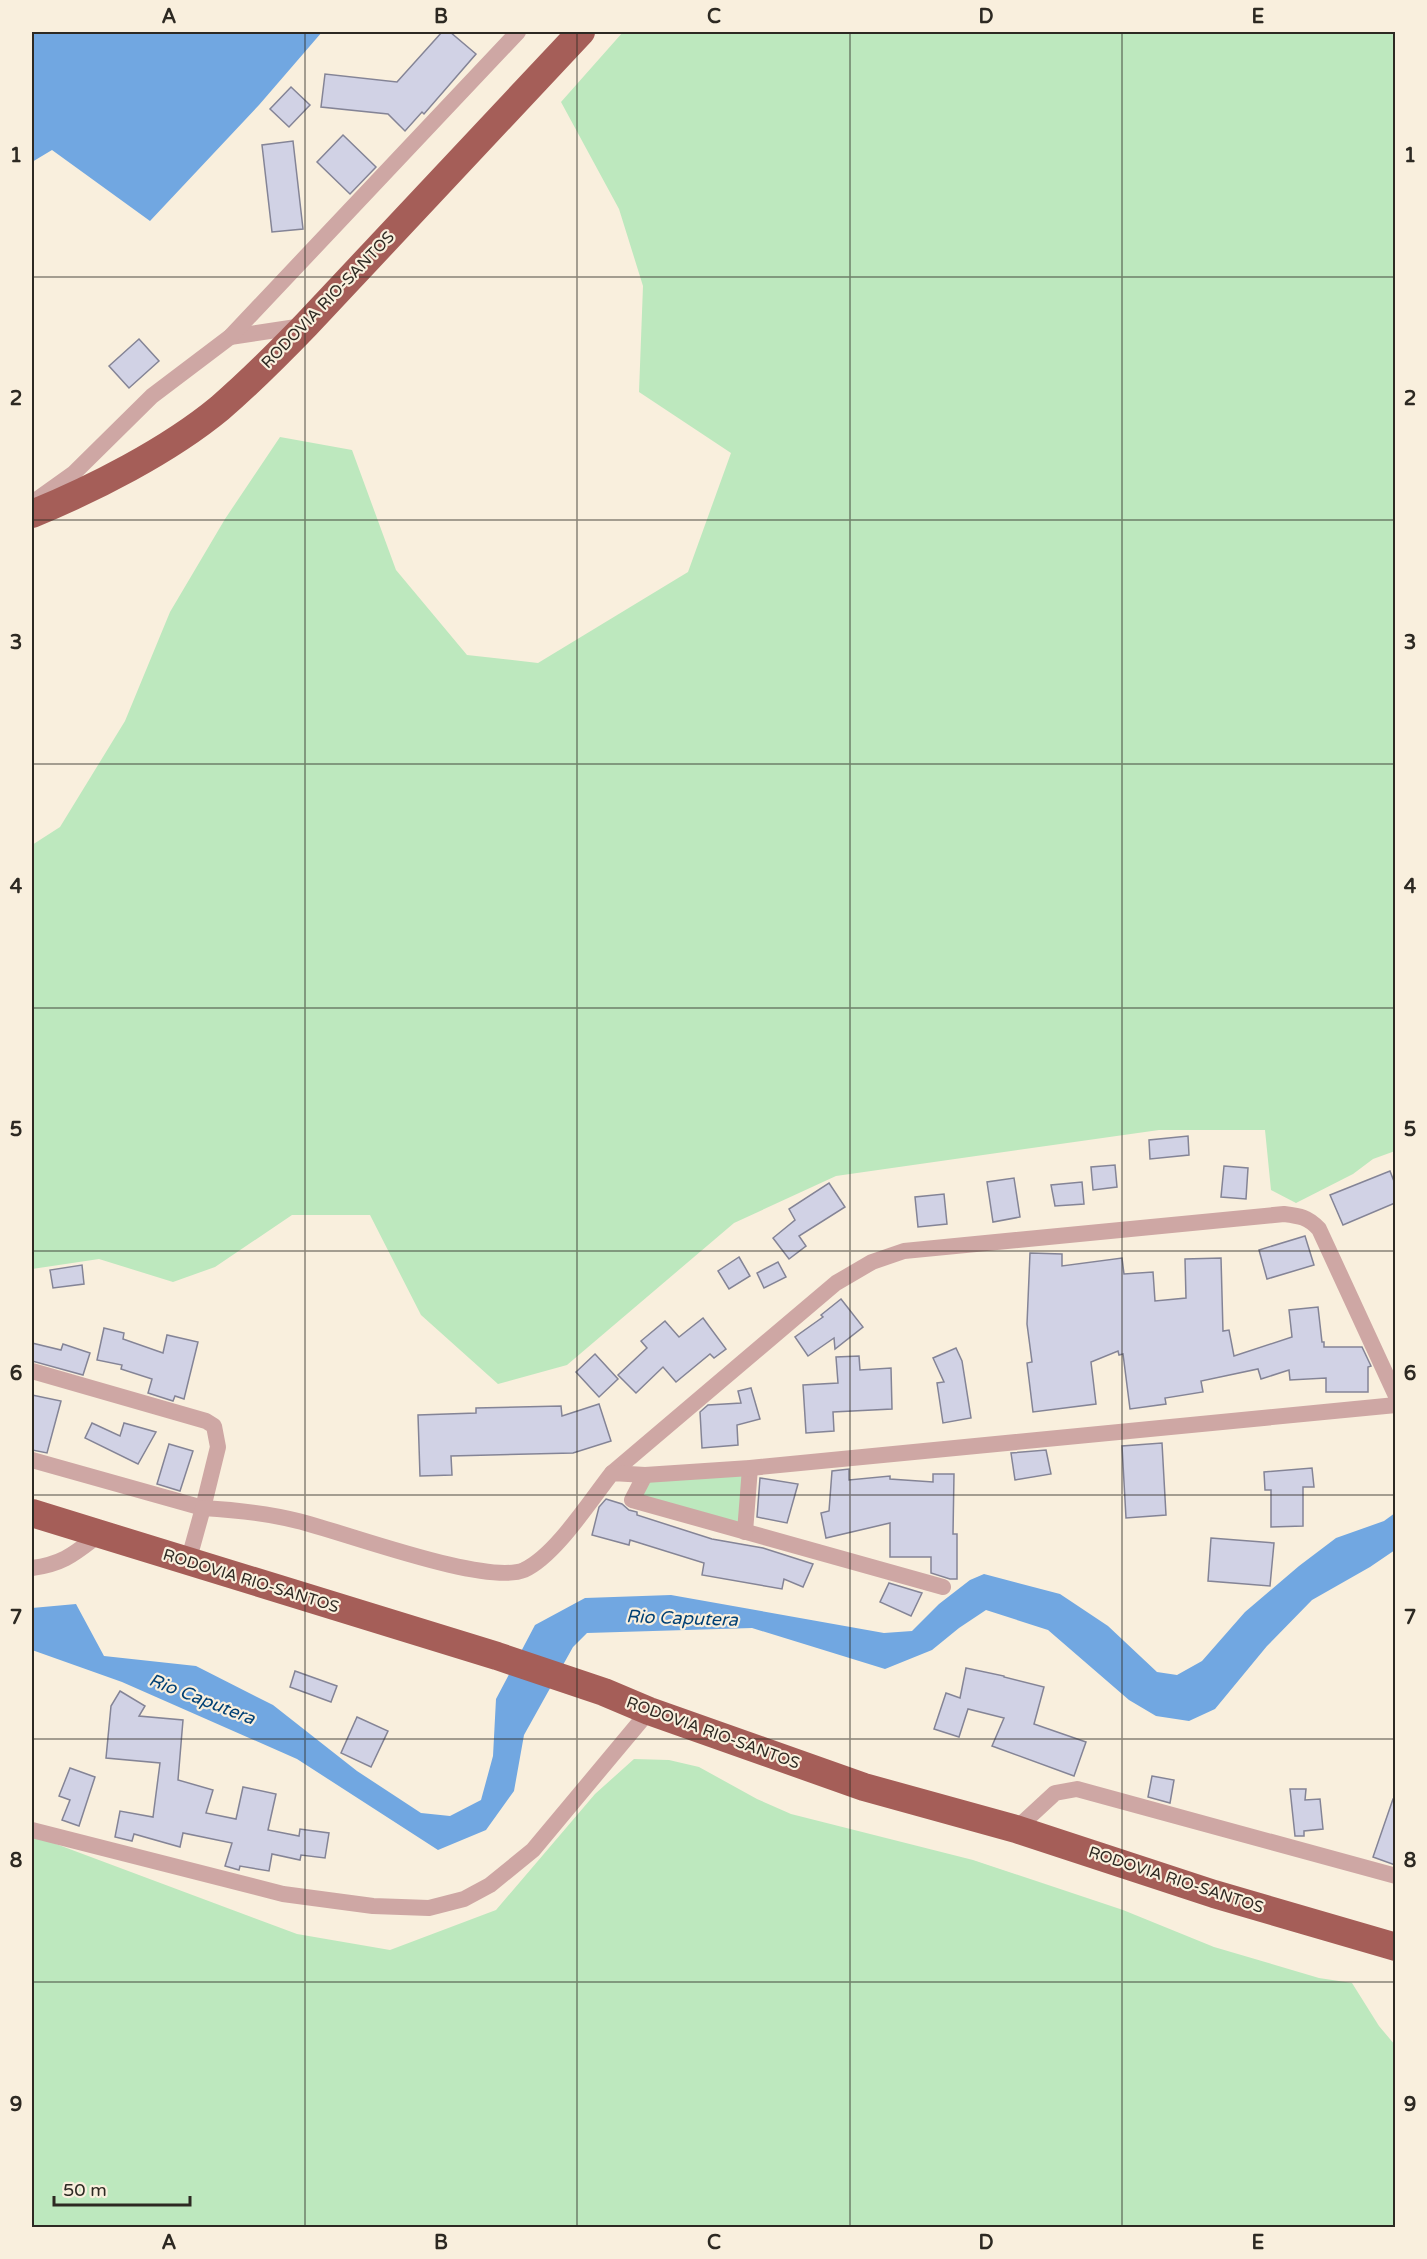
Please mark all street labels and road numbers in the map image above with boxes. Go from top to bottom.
street label: RODOVIA RIO-SANTOS [257,227,399,373]
street label: RODOVIA RIO-SANTOS [161,1545,342,1617]
street label: RODOVIA RIO-SANTOS [624,1692,803,1774]
street label: RODOVIA RIO-SANTOS [1086,1842,1266,1918]

